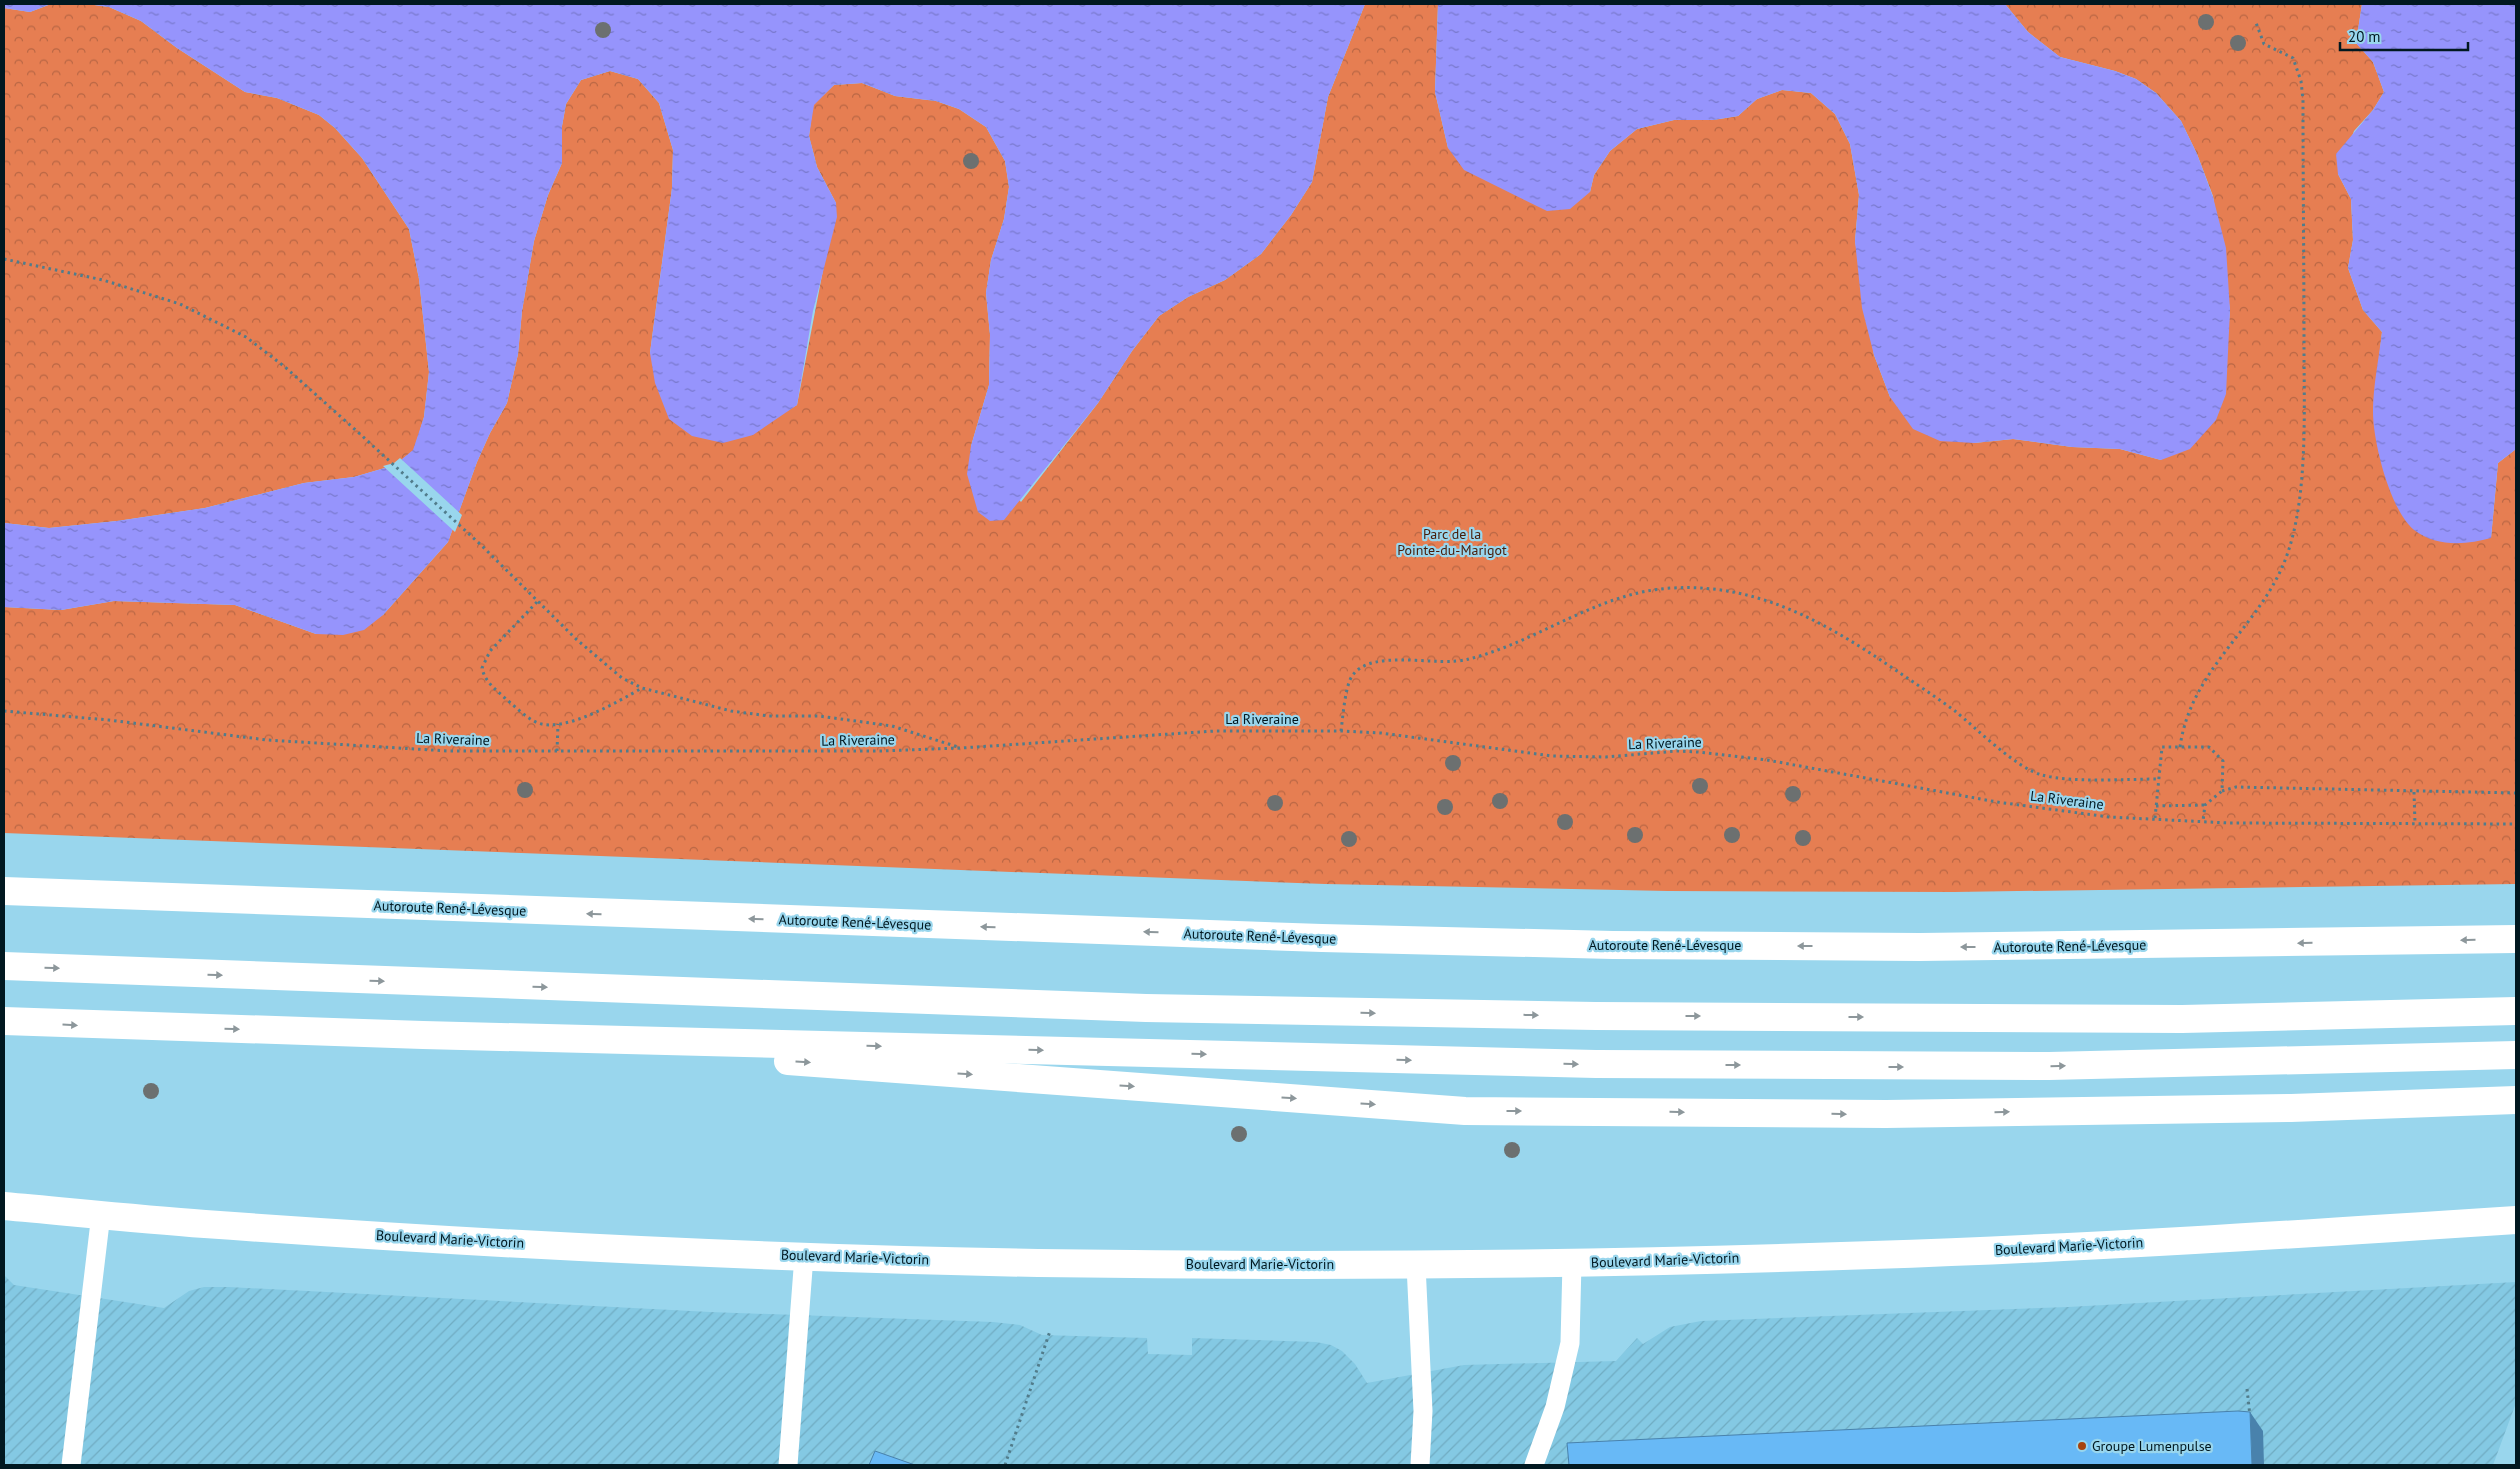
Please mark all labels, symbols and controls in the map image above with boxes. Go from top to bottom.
scale bar [2340,20,2468,52]
text: 20 m [2348,27,2381,46]
park label: Parc de la Pointe-du-Marigot [1397,525,1507,559]
street label: La Riveraine [1225,710,1299,728]
street label: La Riveraine [416,729,490,749]
street label: La Riveraine [821,730,895,750]
street label: La Riveraine [1628,733,1702,753]
street label: La Riveraine [2029,787,2105,813]
street label: Autoroute René-Lévesque [373,896,527,920]
one-way arrow [585,909,601,917]
street label: Autoroute René-Lévesque [778,910,932,934]
one-way arrow [748,915,764,923]
one-way arrow [980,923,996,931]
street label: Autoroute René-Lévesque [1183,924,1337,948]
one-way arrow [1143,928,1159,936]
street label: Autoroute René-Lévesque [1589,936,1741,954]
street label: Autoroute René-Lévesque [1994,936,2146,956]
one-way arrow [2459,936,2475,944]
one-way arrow [2297,939,2313,947]
one-way arrow [1797,942,1813,950]
one-way arrow [1959,943,1975,951]
one-way arrow [45,965,61,973]
one-way arrow [207,971,223,979]
one-way arrow [369,978,385,986]
one-way arrow [532,983,548,991]
one-way arrow [1360,1009,1376,1017]
one-way arrow [1523,1011,1539,1019]
one-way arrow [1685,1012,1701,1020]
one-way arrow [1848,1013,1864,1021]
one-way arrow [62,1021,78,1029]
one-way arrow [225,1026,241,1034]
one-way arrow [866,1042,882,1050]
one-way arrow [1028,1046,1044,1054]
one-way arrow [1191,1051,1207,1059]
one-way arrow [1396,1056,1412,1064]
one-way arrow [795,1059,811,1067]
one-way arrow [1563,1060,1579,1068]
one-way arrow [1726,1061,1742,1069]
one-way arrow [2051,1062,2067,1070]
one-way arrow [1888,1063,1904,1071]
one-way arrow [957,1071,973,1079]
one-way arrow [1119,1083,1135,1091]
one-way arrow [1281,1094,1297,1102]
one-way arrow [1360,1100,1376,1108]
one-way arrow [1506,1107,1522,1115]
one-way arrow [1669,1108,1685,1116]
one-way arrow [1994,1108,2010,1116]
one-way arrow [1831,1110,1847,1118]
street label: Boulevard Marie-Victorin [375,1226,525,1252]
street label: Boulevard Marie-Victorin [1994,1233,2144,1259]
street label: Boulevard Marie-Victorin [781,1245,929,1269]
street label: Boulevard Marie-Victorin [1591,1248,1739,1272]
street label: Boulevard Marie-Victorin [1186,1255,1334,1273]
place label: Groupe Lumenpulse [2092,1437,2212,1455]
marker: Groupe Lumenpulse [2076,1440,2088,1452]

